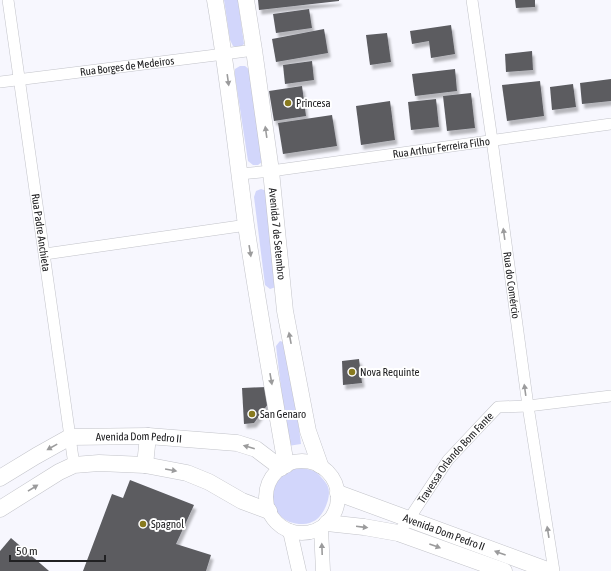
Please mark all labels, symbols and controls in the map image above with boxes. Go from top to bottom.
street label: Rua Borges de Medeiros [79,54,175,78]
one-way arrow [225,74,231,86]
place label: Princesa [296,97,331,109]
marker: Princesa [283,98,293,108]
one-way arrow [263,126,269,138]
street label: Rua Arthur Ferreira Filho [392,135,491,160]
street label: Avenida 7 de Setembro [267,187,288,280]
street label: Rua Padre Anchieta [30,193,52,272]
one-way arrow [501,228,507,240]
one-way arrow [247,244,253,257]
street label: Rua do Comércio [501,251,522,319]
one-way arrow [287,332,293,344]
place label: Nova Requinte [360,366,419,378]
marker: Nova Requinte [347,367,357,377]
one-way arrow [268,373,274,385]
one-way arrow [522,384,529,396]
place label: San Genaro [260,408,306,420]
marker: San Genaro [247,409,257,419]
street label: Travessa Orlando Bom Fante [415,410,496,505]
street label: Avenida Dom Pedro II [96,430,182,445]
one-way arrow [46,444,58,450]
one-way arrow [242,444,254,450]
one-way arrow [164,467,177,473]
one-way arrow [28,484,38,492]
street label: Avenida Dom Pedro II [401,511,487,553]
place label: Spagnol [151,518,184,530]
marker: Spagnol [138,519,148,529]
one-way arrow [356,524,368,530]
one-way arrow [545,526,551,539]
scale bar [10,537,105,563]
one-way arrow [319,542,325,555]
text: 50 m [16,544,38,558]
one-way arrow [429,544,441,550]
one-way arrow [494,549,506,555]

